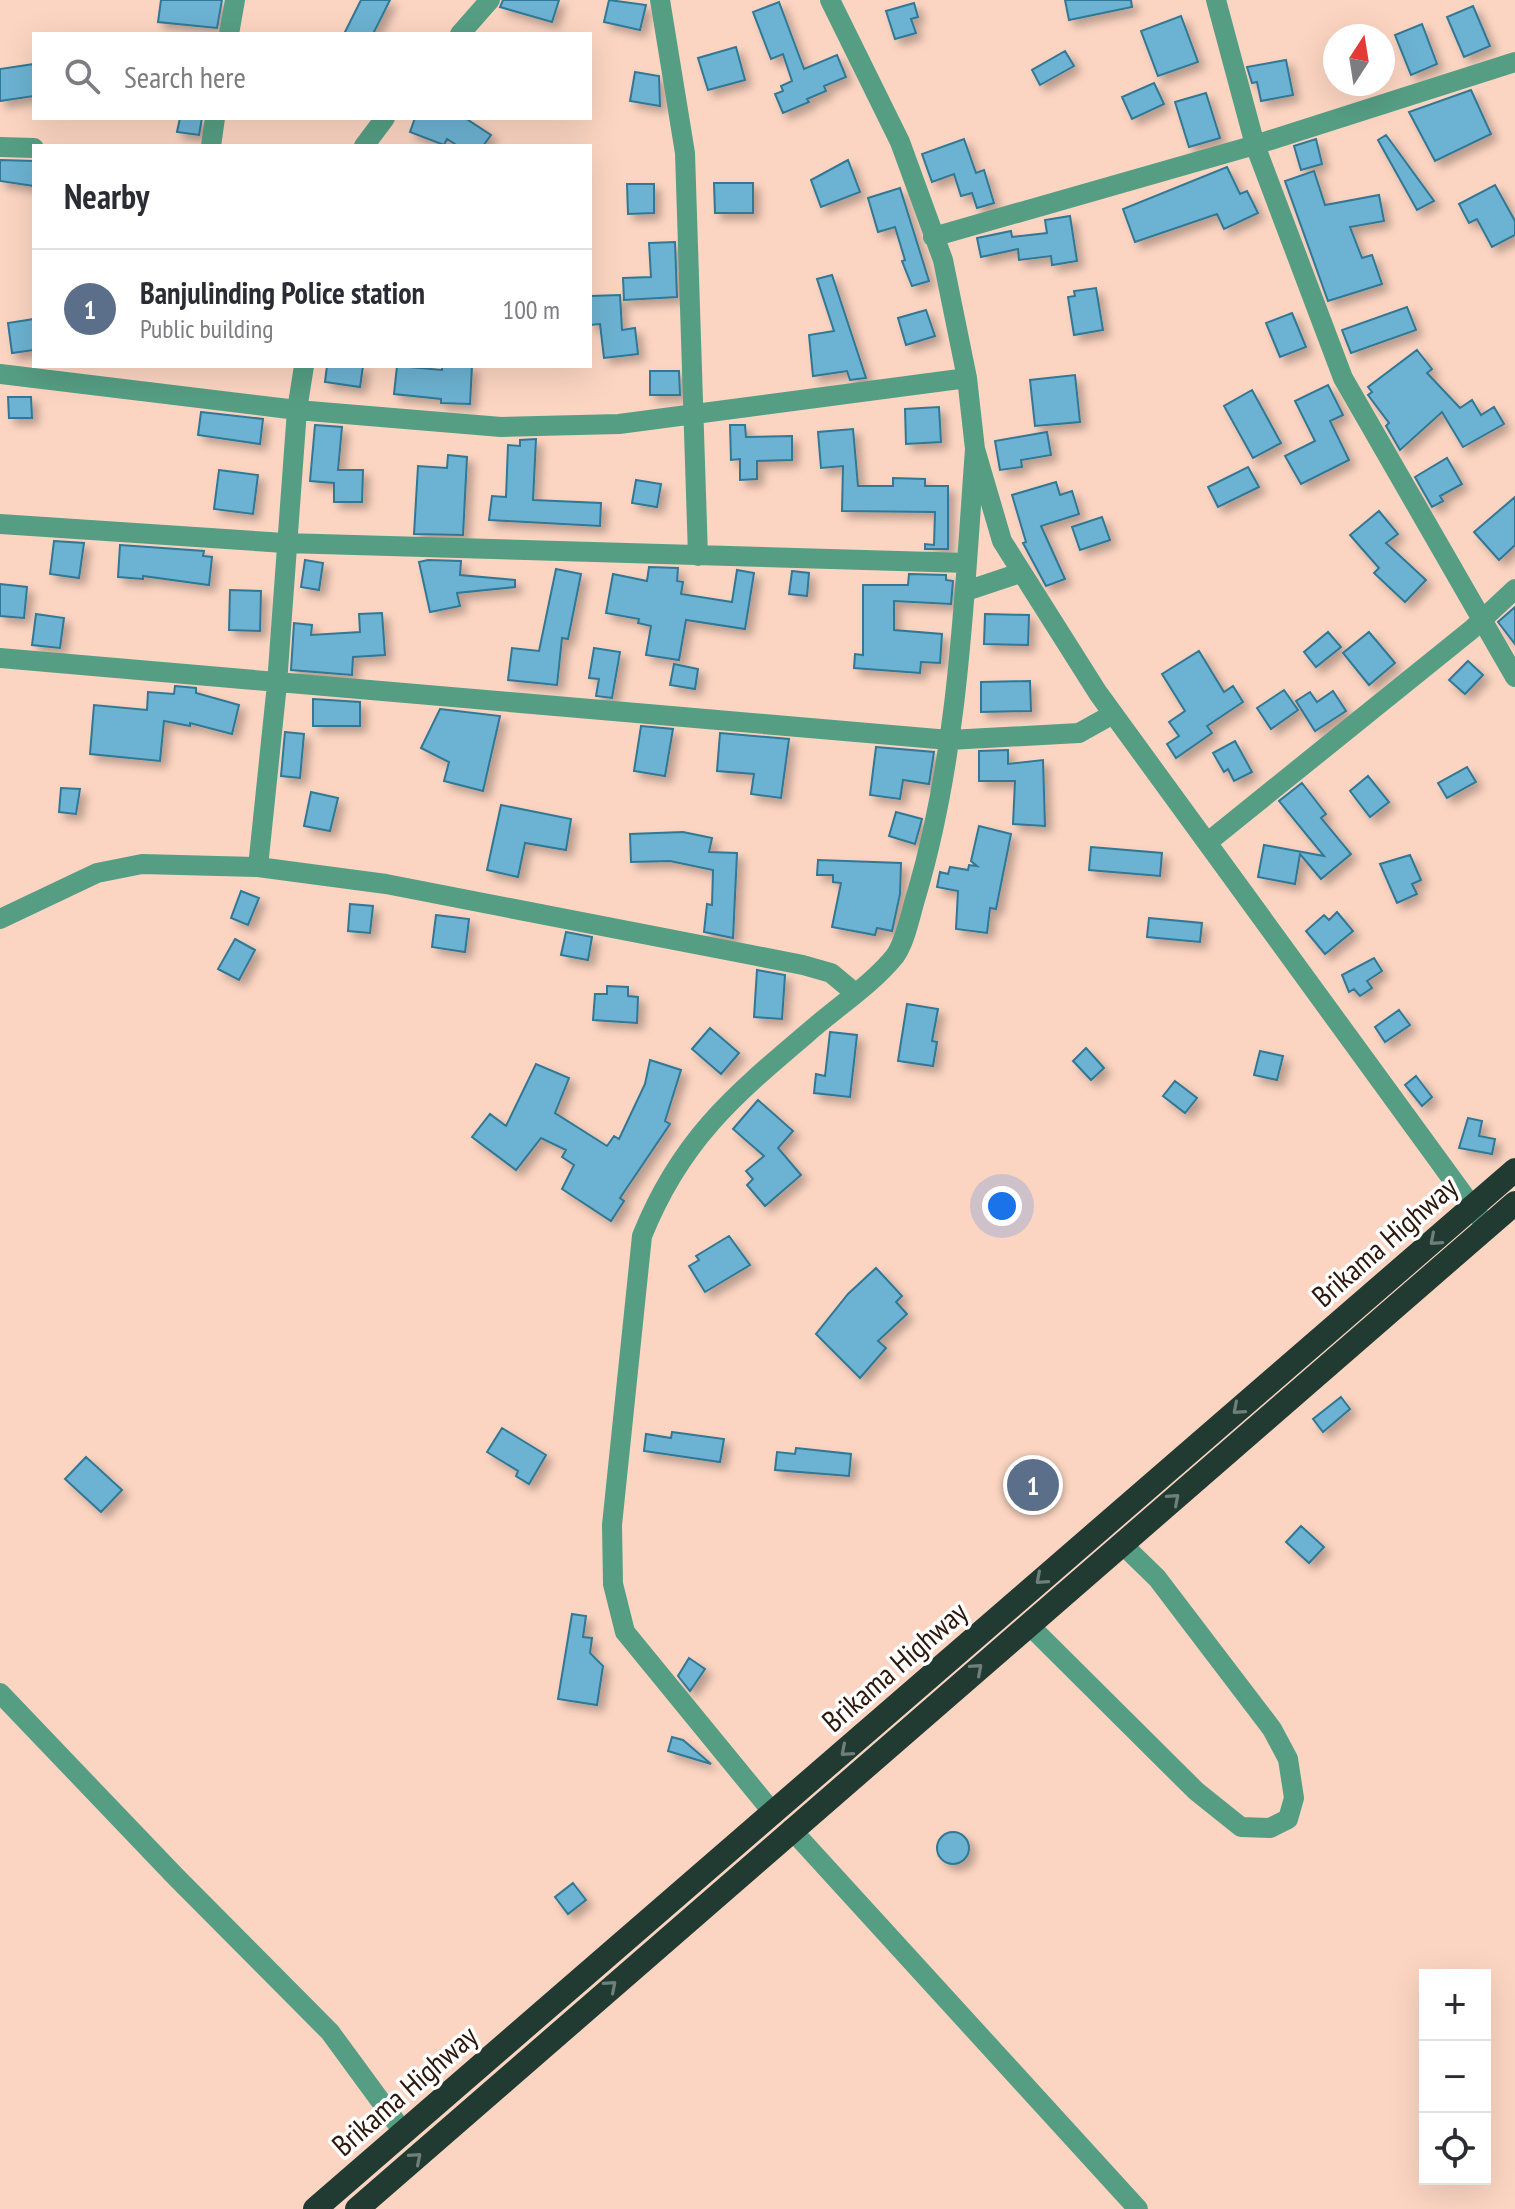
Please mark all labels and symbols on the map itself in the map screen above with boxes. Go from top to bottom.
north arrow [1323,24,1395,96]
street label: Brikama Highway [1303,1167,1465,1315]
your location [982,1186,1022,1226]
one-way arrow [1429,1230,1444,1245]
one-way arrow [1233,1400,1247,1414]
pin: 1 [1007,1455,1059,1515]
one-way arrow [1164,1494,1179,1509]
one-way arrow [1036,1570,1051,1584]
street label: Brikama Highway [813,1592,975,1740]
one-way arrow [967,1664,982,1679]
one-way arrow [840,1741,855,1756]
one-way arrow [602,1981,617,1996]
street label: Brikama Highway [323,2016,485,2164]
one-way arrow [406,2153,421,2167]

